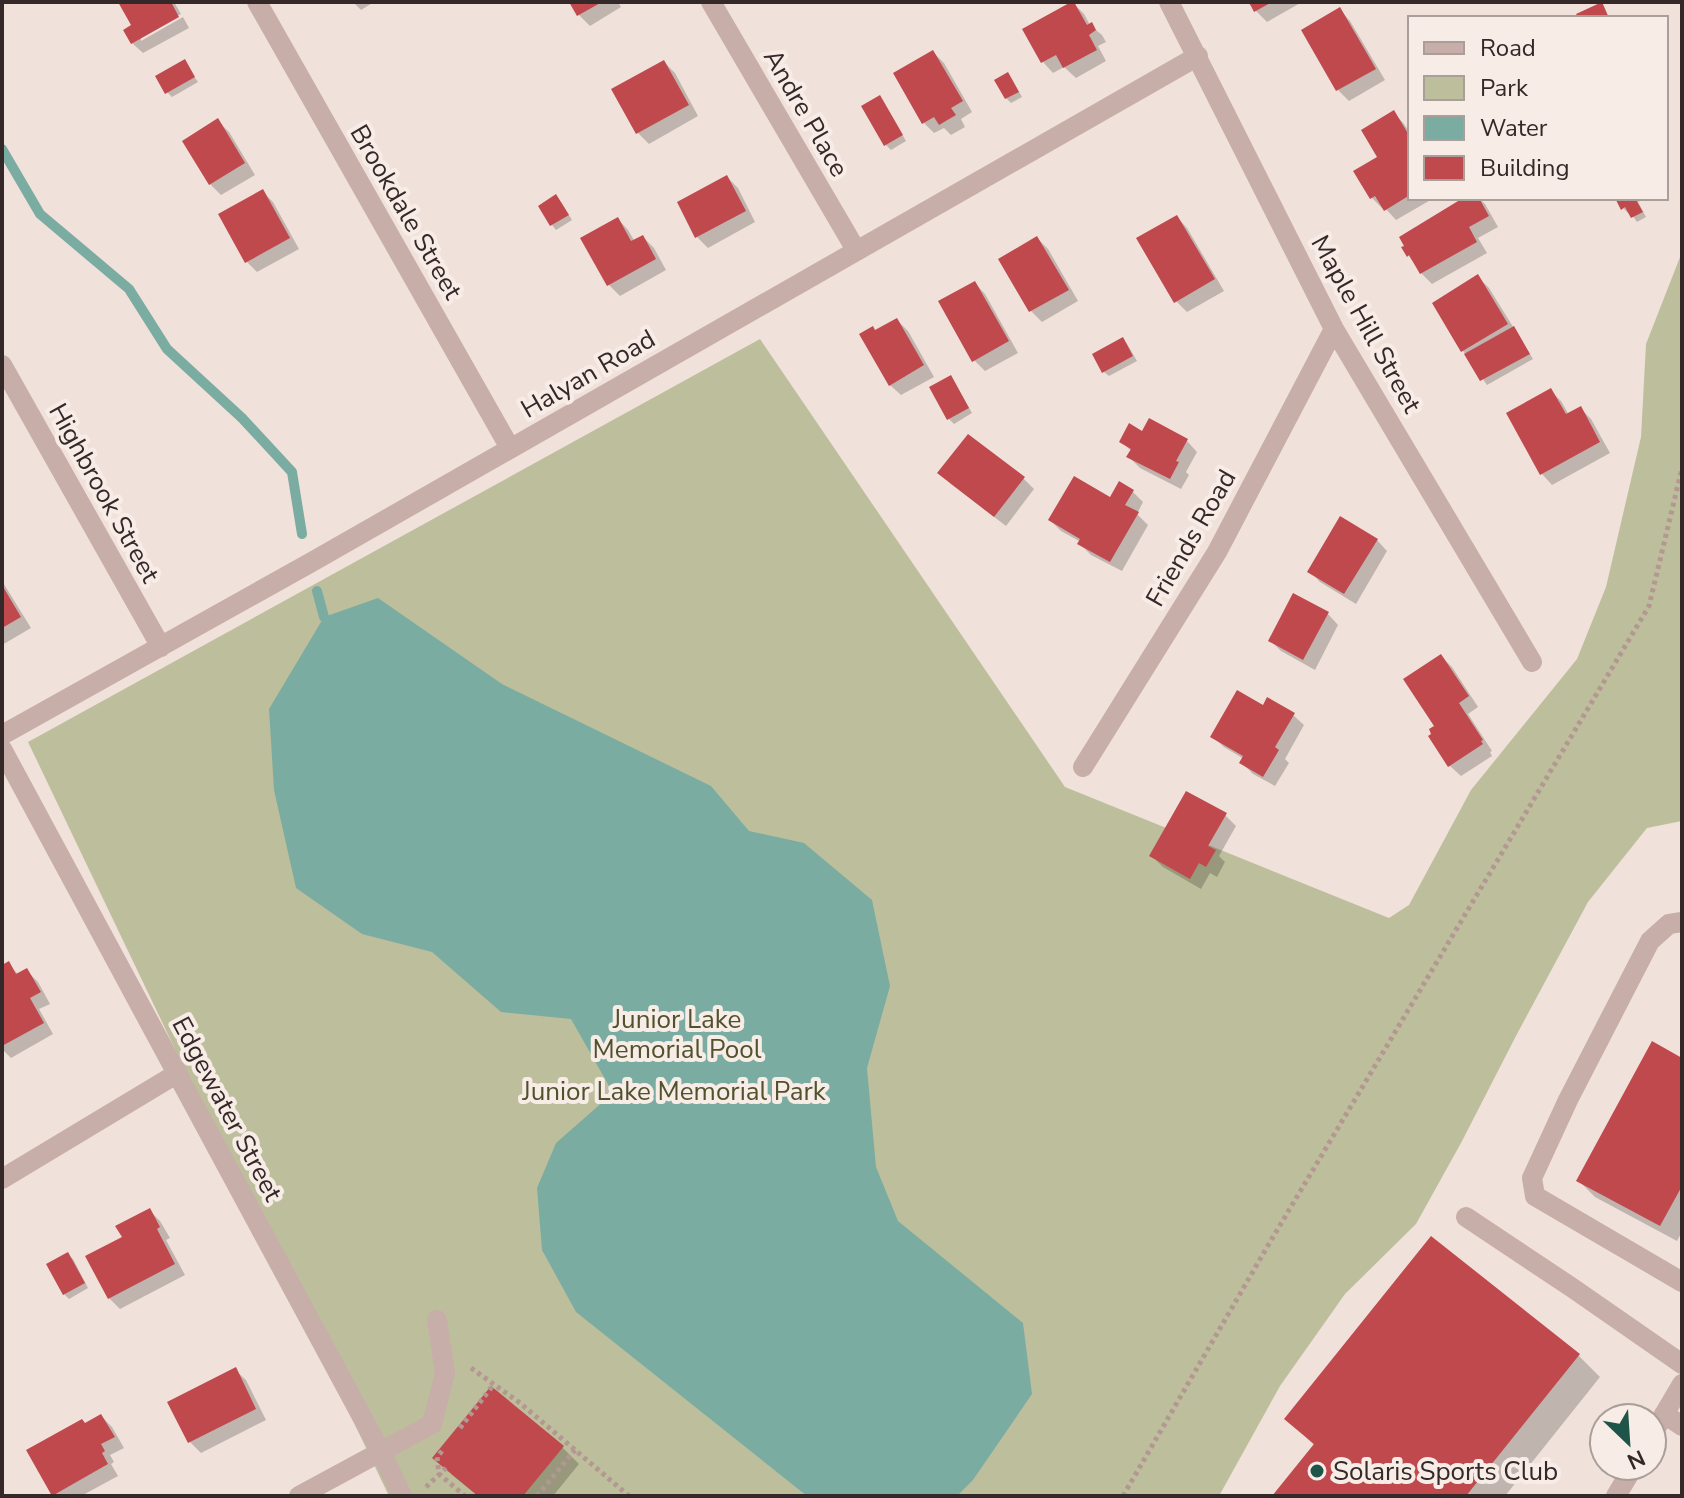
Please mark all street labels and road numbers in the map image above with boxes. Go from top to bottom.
street label: Andre Place [755,43,857,183]
street label: Brookdale Street [342,118,471,307]
street label: Maple Hill Street [1303,229,1430,420]
street label: Halyan Road [514,321,662,427]
street label: Highbrook Street [40,397,168,590]
street label: Friends Road [1138,463,1244,613]
street label: Edgewater Street [164,1011,291,1208]

